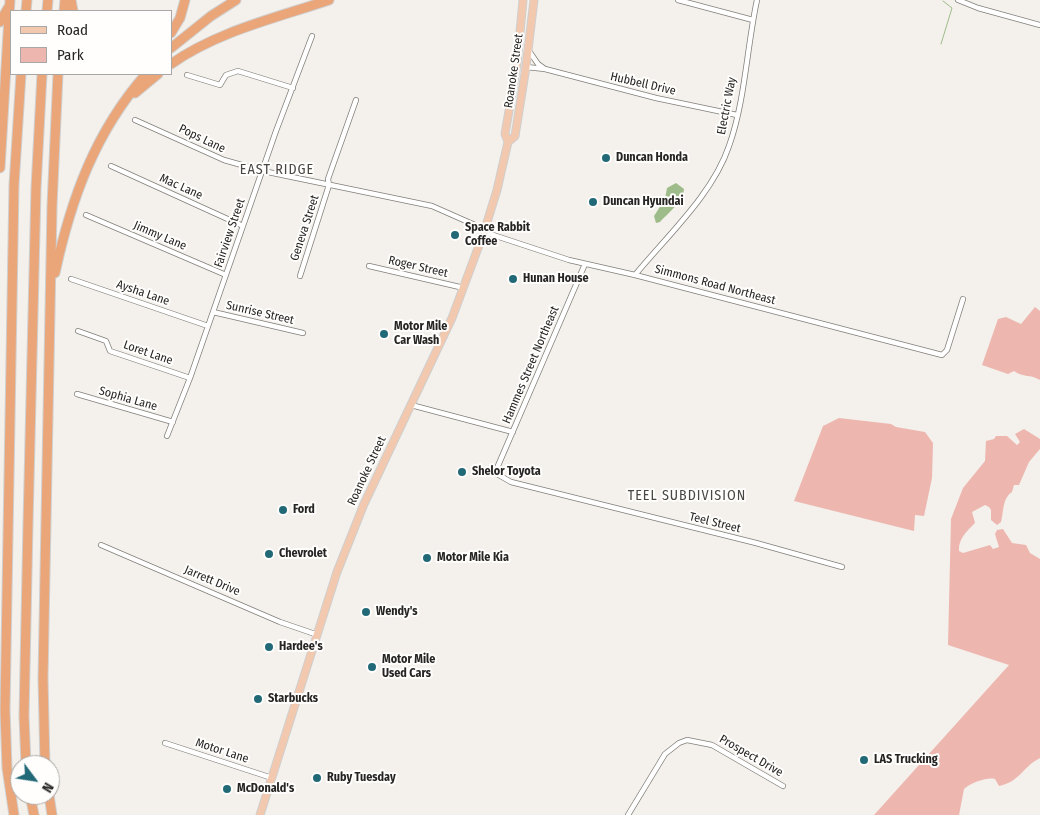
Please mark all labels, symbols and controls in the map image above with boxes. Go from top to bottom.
legend [10,10,172,75]
text: Road [57,21,88,39]
street label: Roanoke Street [502,33,526,109]
text: Park [57,46,84,64]
street label: Hubbell Drive [609,69,677,99]
street label: Electric Way [714,76,740,136]
street label: Pops Lane [176,122,228,156]
place label: Duncan Honda [616,151,688,165]
marker: Duncan Honda [600,152,612,164]
district label: EAST RIDGE [239,162,315,178]
street label: Mac Lane [157,171,205,203]
street label: Geneva Street [288,193,322,263]
place label: Duncan Hyundai [603,195,684,209]
marker: Duncan Hyundai [587,196,599,208]
street label: Fairview Street [211,197,249,269]
street label: Jimmy Lane [131,218,189,254]
place label: Space Rabbit Coffee [465,221,530,249]
marker: Space Rabbit Coffee [449,229,461,241]
street label: Roger Street [387,253,449,281]
street label: Simmons Road Northeast [653,262,777,308]
place label: Hunan House [523,272,589,286]
marker: Hunan House [507,273,519,285]
street label: Aysha Lane [115,277,171,309]
street label: Sunrise Street [225,298,295,328]
street label: Hammes Street Northeast [500,304,562,426]
place label: Motor Mile Car Wash [394,320,447,348]
marker: Motor Mile Car Wash [378,328,390,340]
street label: Loret Lane [121,338,175,368]
street label: Sophia Lane [97,384,159,414]
street label: Roanoke Street [345,434,389,508]
place label: Shelor Toyota [472,465,541,479]
marker: Shelor Toyota [456,466,468,478]
district label: TEEL SUBDIVISION [626,488,748,504]
place label: Ford [293,503,315,517]
marker: Ford [277,504,289,516]
street label: Teel Street [688,510,742,536]
place label: Chevrolet [279,547,327,561]
marker: Chevrolet [263,548,275,560]
place label: Motor Mile Kia [437,551,509,565]
marker: Motor Mile Kia [421,552,433,564]
street label: Jarrett Drive [182,563,242,599]
place label: Wendy's [376,605,418,619]
marker: Wendy's [360,606,372,618]
place label: Hardee's [279,640,323,654]
marker: Hardee's [263,641,275,653]
place label: Motor Mile Used Cars [382,653,435,681]
marker: Motor Mile Used Cars [366,661,378,673]
place label: Starbucks [268,692,318,706]
marker: Starbucks [252,693,264,705]
street label: Prospect Drive [717,732,785,780]
street label: Motor Lane [193,736,251,766]
place label: LAS Trucking [874,753,938,767]
marker: LAS Trucking [858,754,870,766]
north arrow [10,755,60,805]
place label: Ruby Tuesday [327,771,396,785]
marker: Ruby Tuesday [311,772,323,784]
text: N [38,779,57,795]
place label: McDonald's [237,782,294,796]
marker: McDonald's [221,783,233,795]

